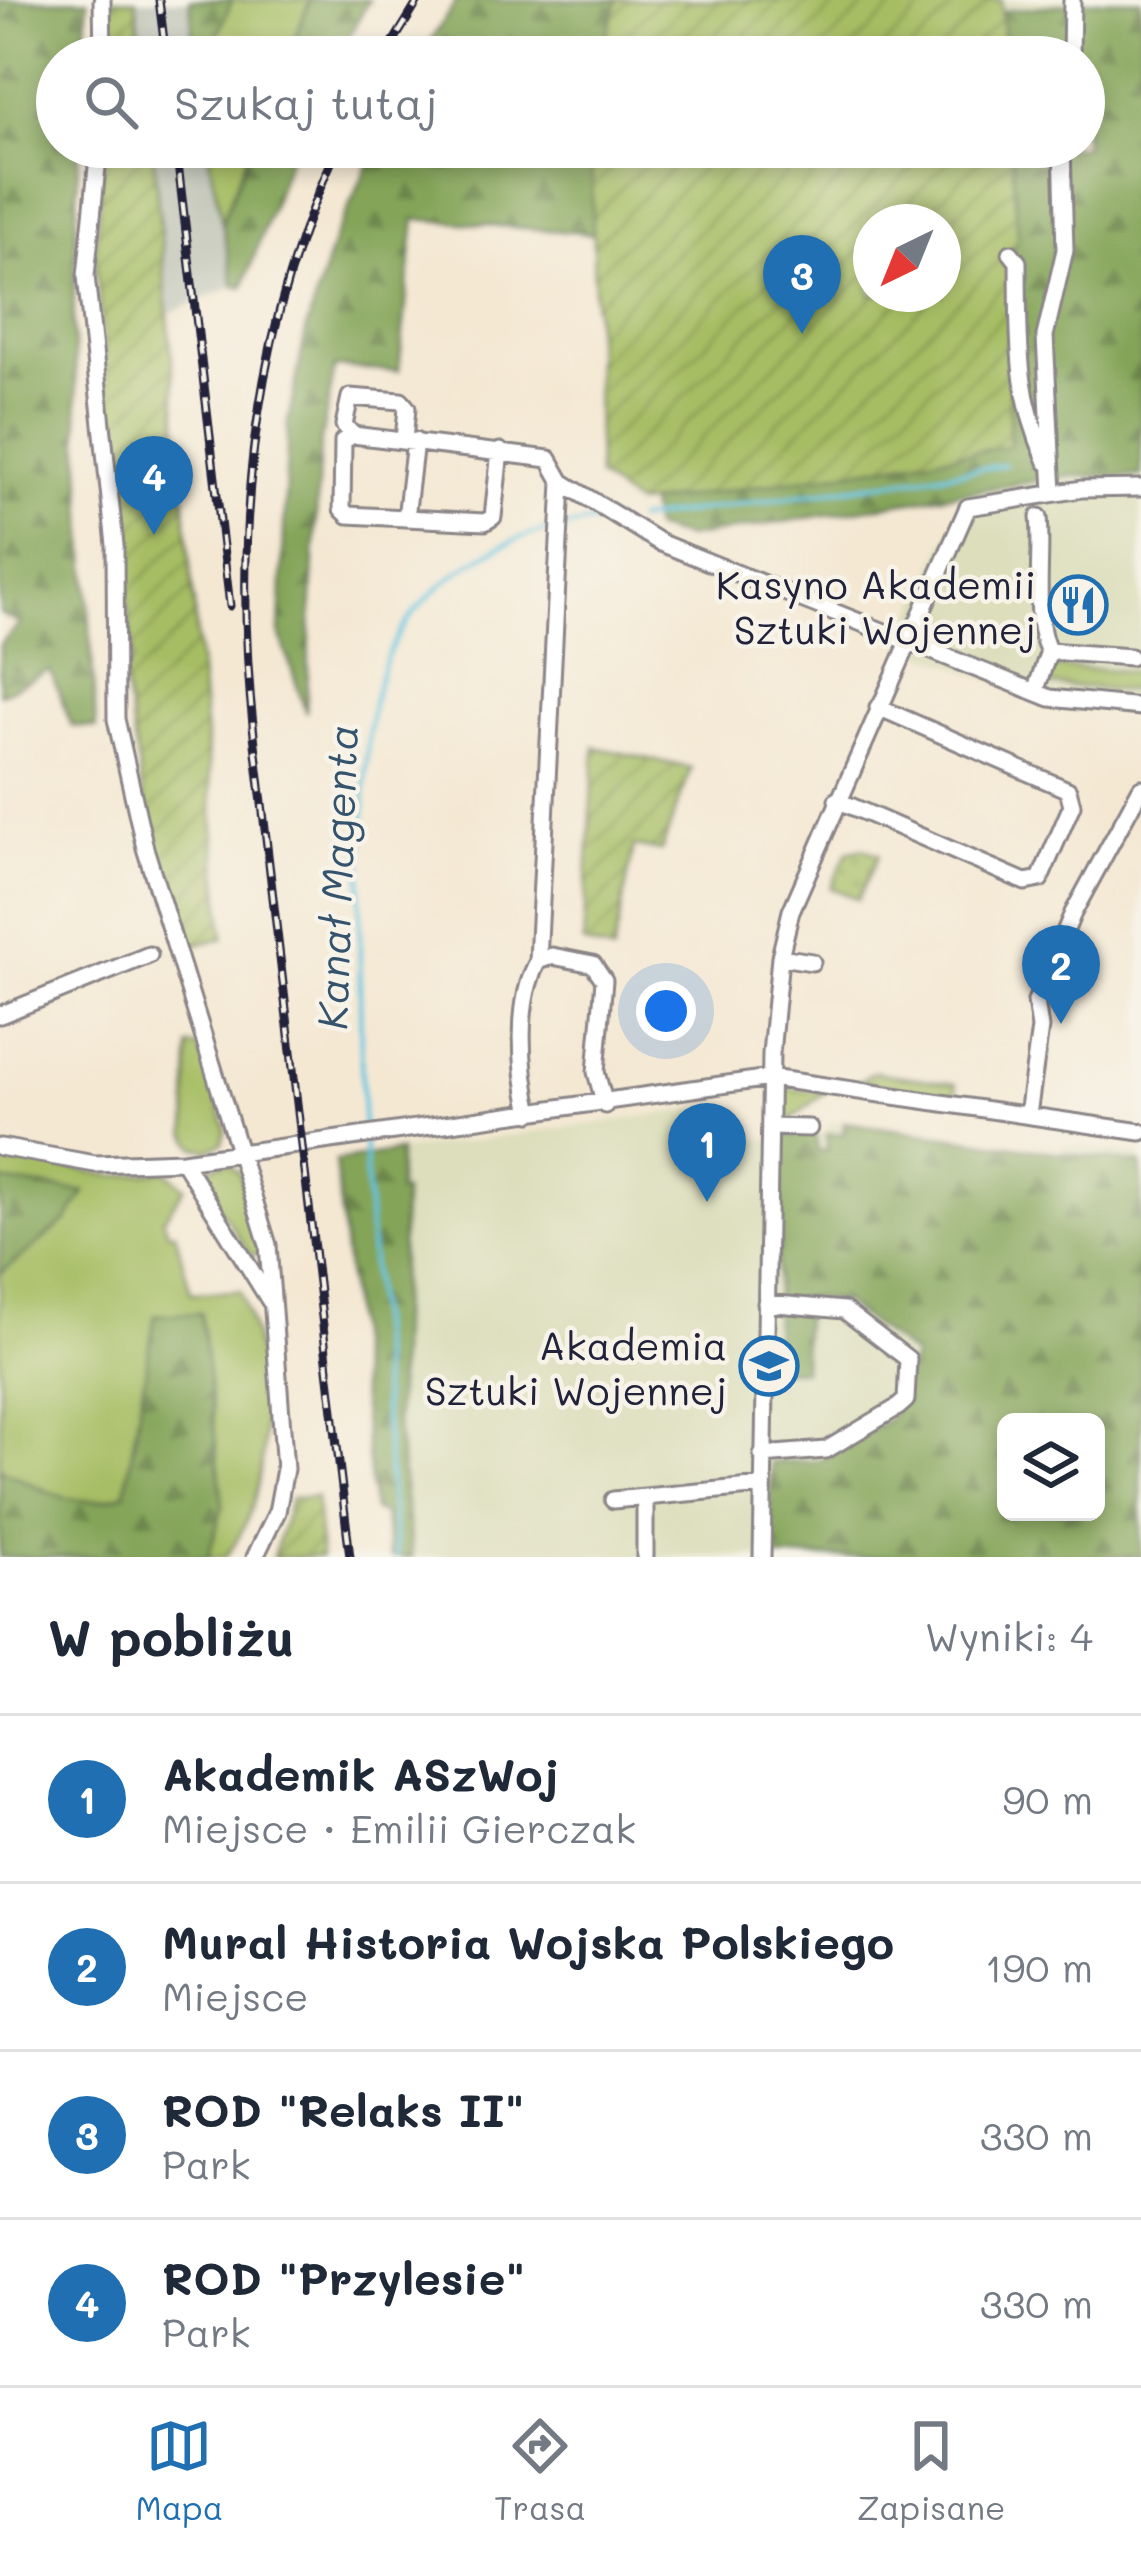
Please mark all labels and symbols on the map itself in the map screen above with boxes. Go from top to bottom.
north arrow [853,204,961,312]
pin: 3 [763,235,841,334]
pin: 4 [115,436,193,535]
place label: Kasyno Akademii Sztuki Wojennej [716,558,1036,654]
restaurant icon: Kasyno Akademii Sztuki Wojennej [1047,574,1109,636]
water label: Kanał Magenta [303,723,369,1031]
pin: 2 [1022,925,1100,1024]
your location [636,981,696,1041]
pin: 1 [668,1103,746,1202]
place label: Akademia Sztuki Wojennej [425,1319,727,1415]
school or university icon: Akademia Sztuki Wojennej [738,1335,800,1397]

